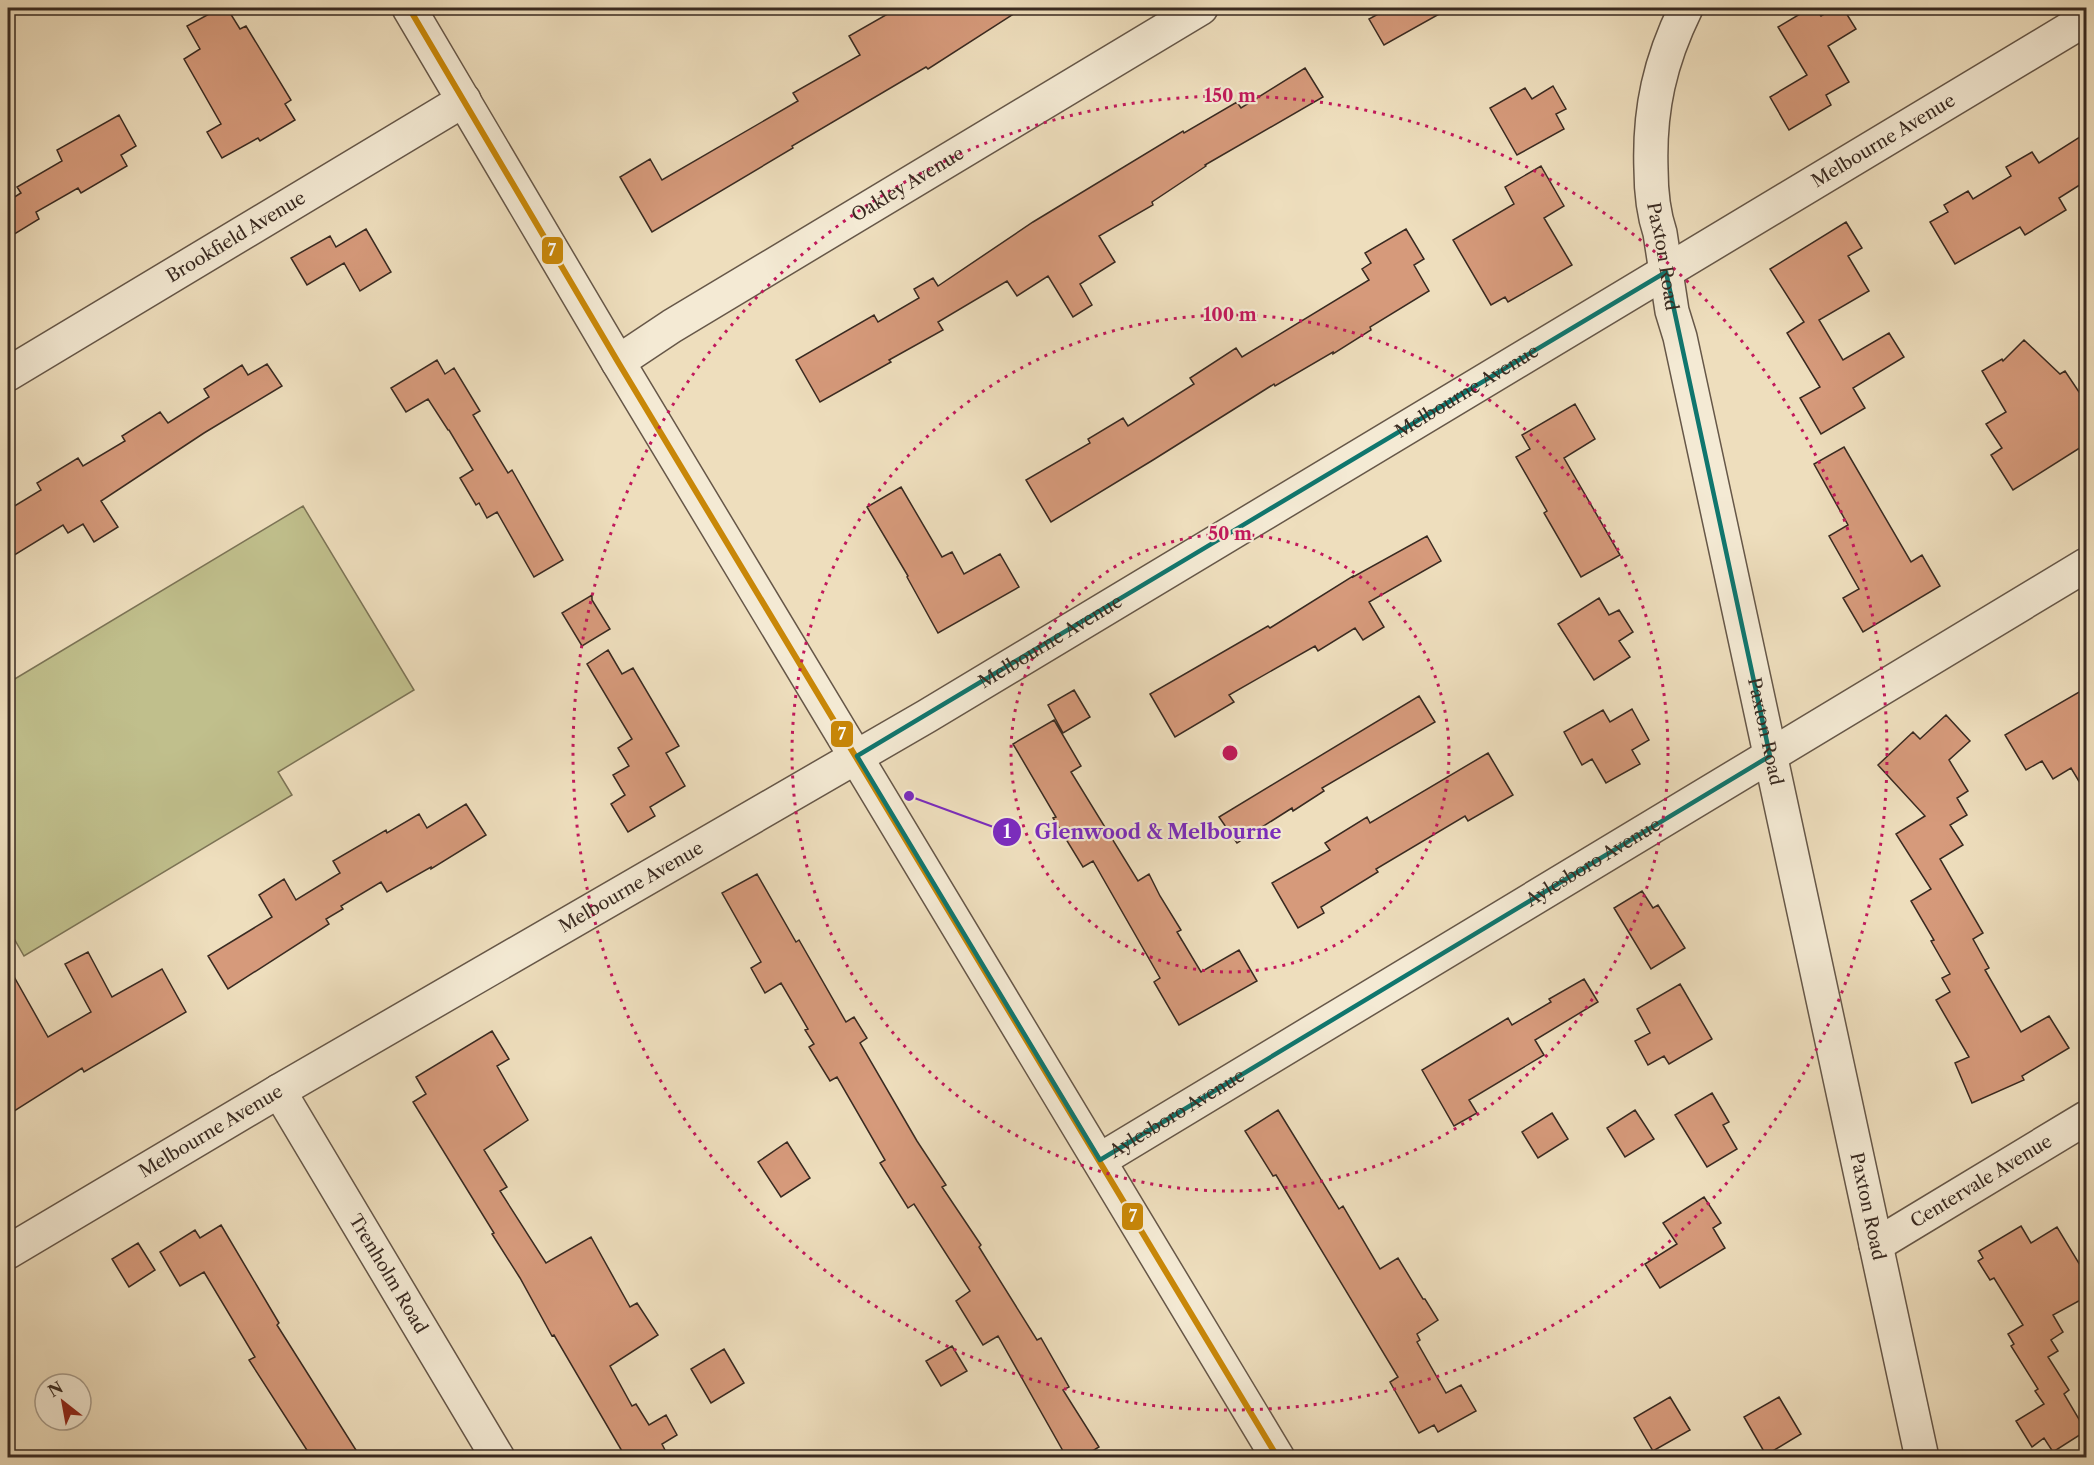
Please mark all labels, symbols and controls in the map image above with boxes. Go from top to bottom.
text: 150 m [1204,85,1256,107]
street label: Melbourne Avenue [1808,89,1959,192]
street label: Oakley Avenue [847,142,968,227]
street label: Brookfield Avenue [163,187,309,287]
street label: Paxton Road [1642,201,1683,312]
line badge: 7 [541,236,564,265]
text: 7 [548,240,557,260]
text: 100 m [1203,304,1257,326]
street label: Melbourne Avenue [1391,340,1543,443]
text: 50 m [1208,523,1252,545]
street label: Melbourne Avenue [975,590,1126,693]
street label: Paxton Road [1743,675,1787,787]
line badge: 7 [830,720,854,748]
text: 7 [838,724,847,744]
centre of rings [1220,743,1240,763]
callout: Glenwood & Melbourne [992,813,1293,851]
street label: Aylesboro Avenue [1521,813,1665,912]
text: Glenwood & Melbourne [1034,820,1282,844]
text: 1 [1003,821,1011,843]
street label: Melbourne Avenue [555,837,707,938]
street label: Aylesboro Avenue [1105,1064,1249,1163]
street label: Melbourne Avenue [135,1080,287,1183]
street label: Centervale Avenue [1906,1130,2056,1233]
street label: Paxton Road [1845,1150,1890,1262]
line badge: 7 [1121,1202,1144,1231]
text: 7 [1129,1206,1138,1226]
street label: Trenholm Road [344,1210,432,1338]
north arrow [33,1372,93,1432]
text: N [44,1377,66,1401]

